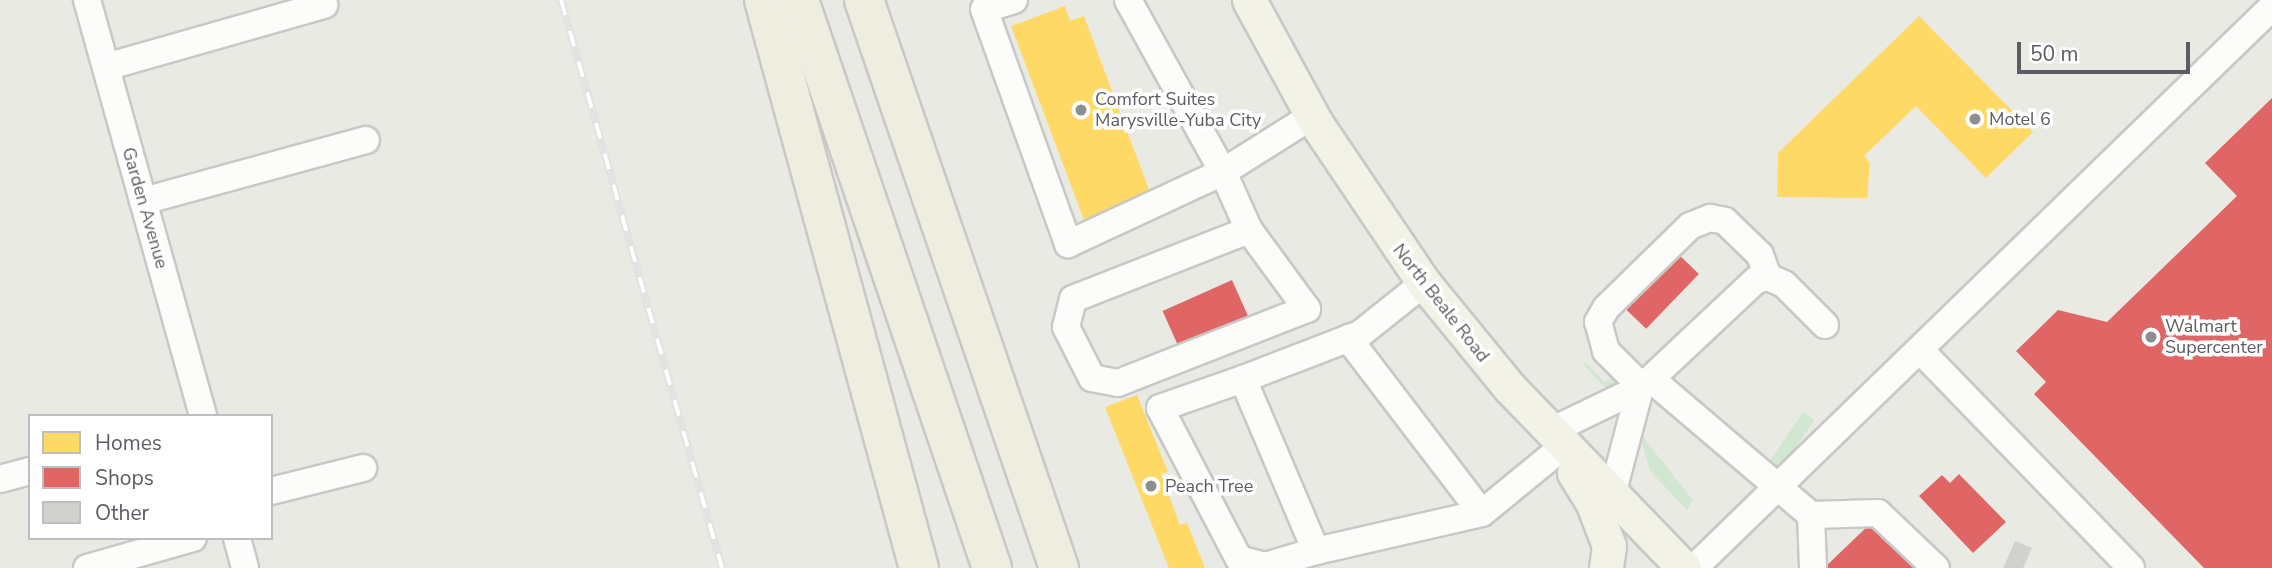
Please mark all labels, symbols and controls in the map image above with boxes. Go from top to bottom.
scale bar [2020,28,2193,72]
text: 50 m [2030,40,2079,68]
place label: Comfort Suites Marysville-Yuba City [1095,89,1261,132]
marker: Comfort Suites Marysville-Yuba City [1073,102,1089,118]
place label: Motel 6 [1989,108,2051,130]
marker: Motel 6 [1967,111,1983,127]
street label: Garden Avenue [117,145,173,271]
street label: North Beale Road [1388,240,1494,366]
place label: Walmart Supercenter [2165,316,2263,358]
marker: Walmart Supercenter [2143,329,2159,345]
legend [28,414,273,540]
text: Homes [95,429,162,457]
text: Shops [95,464,154,492]
place label: Peach Tree [1165,475,1253,497]
marker: Peach Tree [1143,478,1159,494]
text: Other [95,499,149,527]

